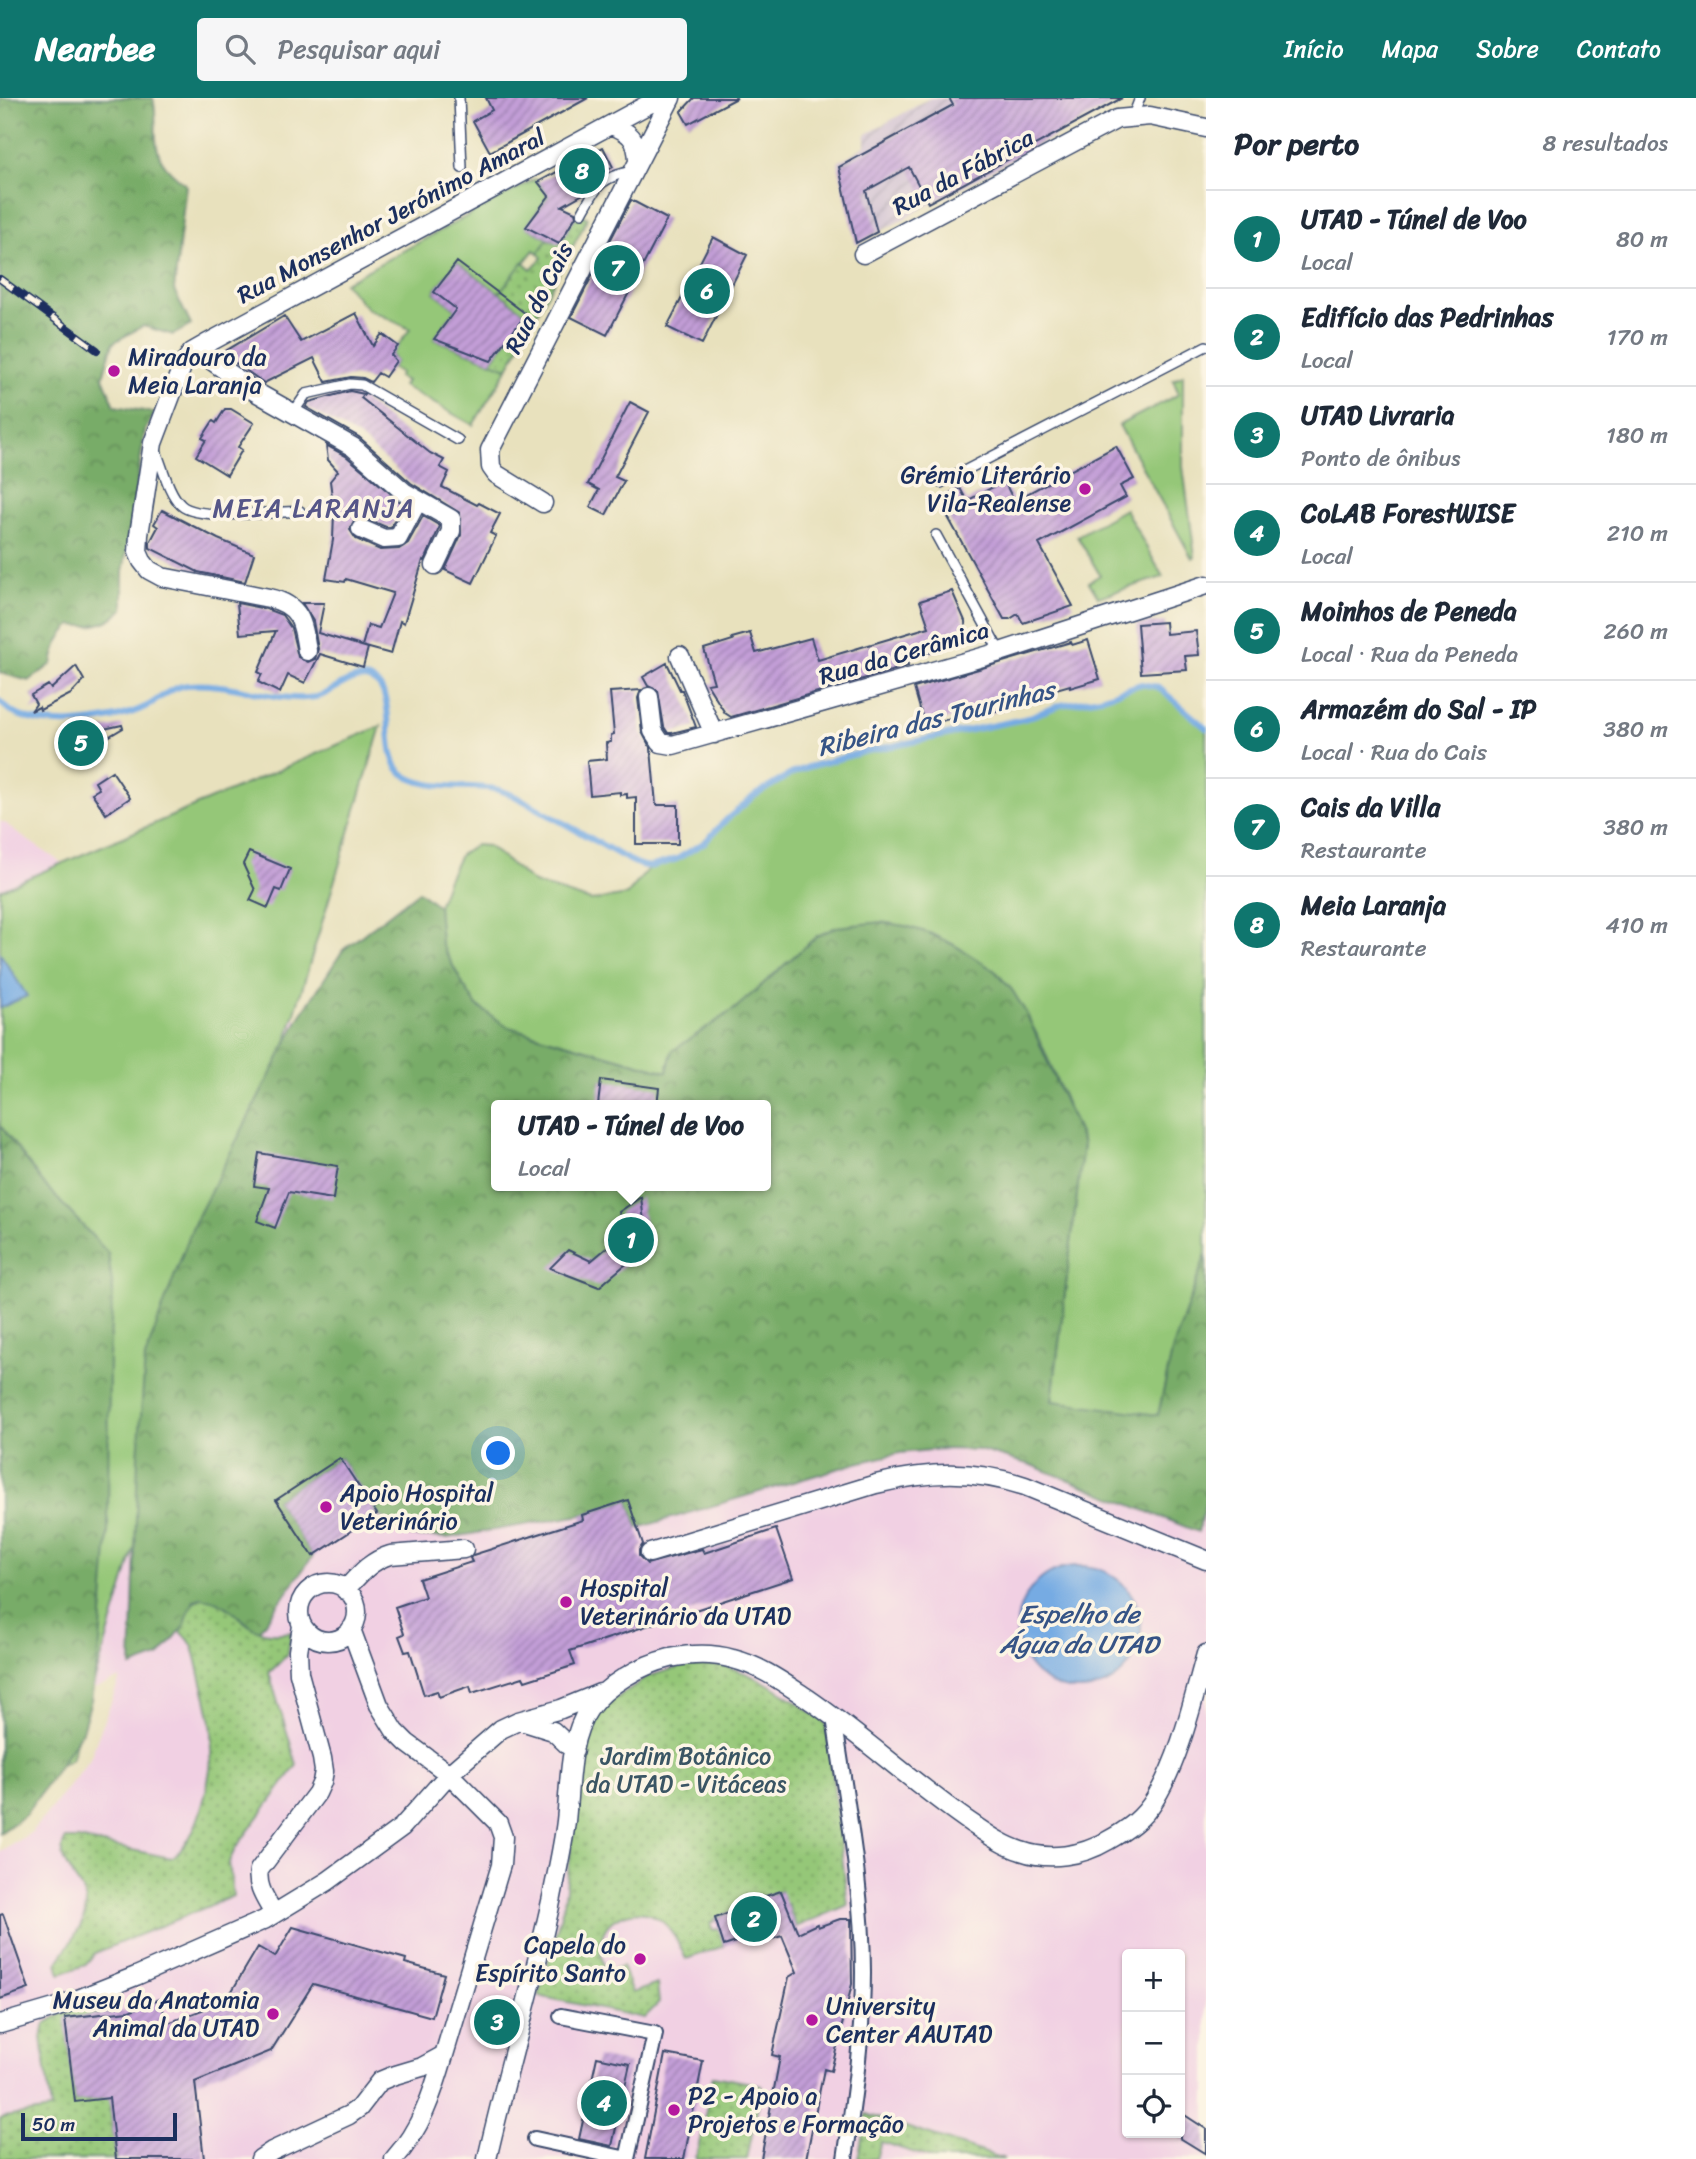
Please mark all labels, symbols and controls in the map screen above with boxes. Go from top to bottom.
search box [197,18,687,81]
text: Nearbee [35,20,155,78]
text: Pesquisar aqui [277,26,440,72]
text: Início [1284,28,1344,70]
text: Mapa [1382,28,1438,70]
text: Sobre [1476,28,1539,70]
text: Contato [1577,28,1661,70]
icon: search [221,30,259,68]
street label: Rua Monsenhor Jerónimo Amaral [229,116,554,315]
street label: Rua da Fábrica [885,117,1042,227]
text: Por perto [1234,117,1359,171]
text: 8 resultados [1543,123,1668,164]
pin: 8 [559,145,605,197]
text: UTAD - Túnel de Voo [1301,196,1527,242]
text: 1 [1252,219,1262,260]
text: 80 m [1616,219,1668,260]
street label: Rua do Cais [493,234,585,362]
pin: 7 [594,242,640,294]
text: Local [1301,242,1353,283]
pin: 6 [684,265,730,317]
text: Edifício das Pedrinhas [1301,294,1553,340]
text: 2 [1250,317,1264,358]
text: 170 m [1607,317,1668,358]
place label: Miradouro da Meia Laranja [128,336,266,406]
text: Local [1301,340,1353,381]
marker: Miradouro da Meia Laranja [106,363,122,379]
text: UTAD Livraria [1301,392,1455,438]
text: 3 [1251,415,1263,456]
text: 180 m [1606,415,1668,456]
text: Ponto de ônibus [1301,438,1460,479]
place label: Grémio Literário Vila-Realense [900,454,1071,524]
marker: Grémio Literário Vila-Realense [1077,481,1093,497]
district label: MEIA LARANJA [213,485,415,531]
text: CoLAB ForestWISE [1301,490,1515,536]
text: 4 [1250,513,1264,554]
text: 210 m [1607,513,1668,554]
text: Local [1301,536,1353,577]
text: Moinhos de Peneda [1301,588,1517,634]
street label: Rua da Cerâmica [814,609,994,697]
text: 5 [1250,611,1264,652]
text: 260 m [1603,611,1668,652]
text: Local · Rua da Peneda [1301,634,1518,675]
water label: Ribeira das Tourinhas [812,666,1063,770]
text: Armazém do Sal - IP [1301,686,1536,732]
text: 6 [1250,709,1264,750]
text: 380 m [1603,709,1668,750]
pin: 5 [58,717,104,769]
text: Local · Rua do Cais [1301,732,1487,773]
text: Cais da Villa [1301,784,1440,830]
text: 7 [1250,807,1264,848]
text: 380 m [1603,807,1668,848]
text: Restaurante [1301,830,1427,871]
text: Meia Laranja [1301,882,1446,928]
text: 8 [1250,905,1264,946]
text: 410 m [1606,905,1668,946]
text: Restaurante [1301,928,1427,969]
popup [491,1100,771,1191]
text: UTAD - Túnel de Voo [518,1102,744,1148]
text: Local [518,1148,570,1189]
pin: 1 [608,1214,654,1266]
your location [481,1436,515,1470]
place label: Apoio Hospital Veterinário [339,1472,495,1542]
marker: Apoio Hospital Veterinário [318,1499,334,1515]
place label: Hospital Veterinário da UTAD [580,1567,792,1637]
water label: Espelho de Água da UTAD [999,1591,1162,1667]
marker: Hospital Veterinário da UTAD [558,1594,574,1610]
park label: Jardim Botânico da UTAD - Vitáceas [586,1735,786,1805]
pin: 2 [731,1893,777,1945]
place label: Capela do Espírito Santo [475,1924,626,1994]
map controls [1122,1949,1185,2138]
button: + [1122,1949,1185,2012]
marker: Capela do Espírito Santo [632,1951,648,1967]
place label: Museu da Anatomia Animal da UTAD [53,1979,260,2049]
place label: University Center AAUTAD [826,1985,993,2055]
pin: 3 [474,1996,520,2048]
marker: Museu da Anatomia Animal da UTAD [265,2006,281,2022]
marker: University Center AAUTAD [804,2012,820,2028]
button: − [1122,2012,1185,2075]
place label: P2 - Apoio a Projetos e Formação [688,2075,904,2145]
button: locate [1122,2075,1185,2138]
pin: 4 [581,2077,627,2129]
marker: P2 - Apoio a Projetos e Formação [666,2102,682,2118]
text: 50 m [32,2108,75,2141]
scale bar [21,2110,177,2142]

